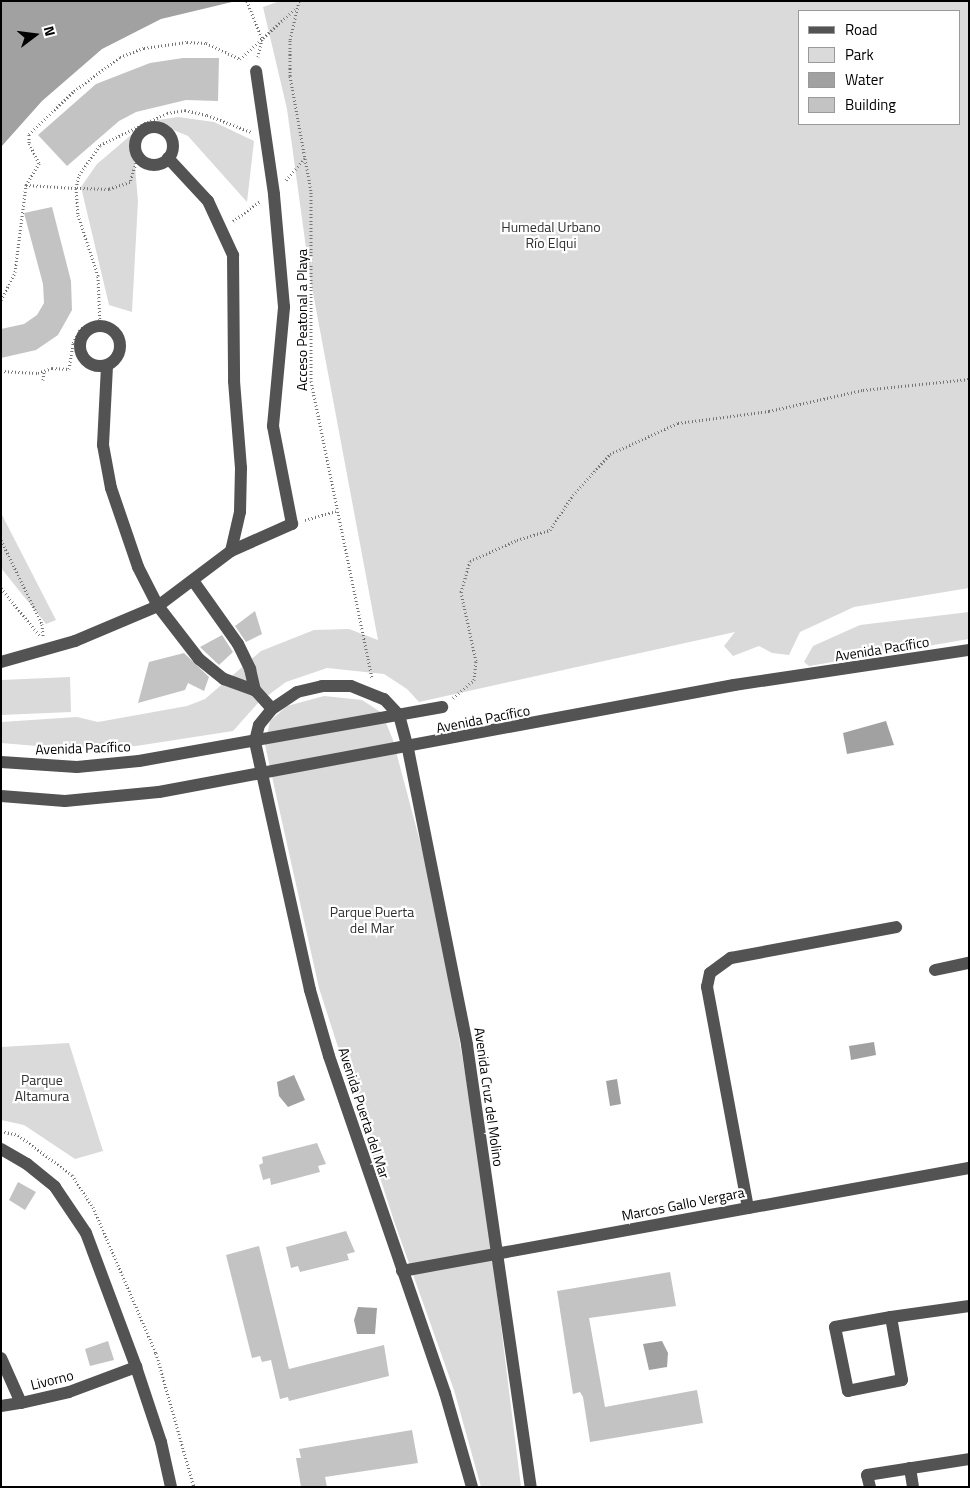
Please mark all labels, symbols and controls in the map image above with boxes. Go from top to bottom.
north arrow [10,10,60,60]
legend [798,10,960,125]
text: Road [845,18,877,41]
text: N [39,24,61,38]
text: Park [845,43,874,66]
text: Water [845,68,884,91]
text: Building [845,93,896,116]
park label: Humedal Urbano Río Elqui [501,219,601,252]
street label: Acceso Peatonal a Playa [294,249,310,391]
street label: Avenida Pacífico [834,633,930,665]
street label: Avenida Pacífico [435,702,531,736]
street label: Avenida Pacífico [35,738,131,758]
park label: Parque Puerta del Mar [330,904,414,936]
street label: Avenida Cruz del Molino [471,1026,507,1168]
street label: Avenida Puerta del Mar [335,1045,393,1181]
park label: Parque Altamura [15,1072,69,1104]
street label: Marcos Gallo Vergara [620,1184,746,1224]
street label: Livorno [29,1367,75,1393]

